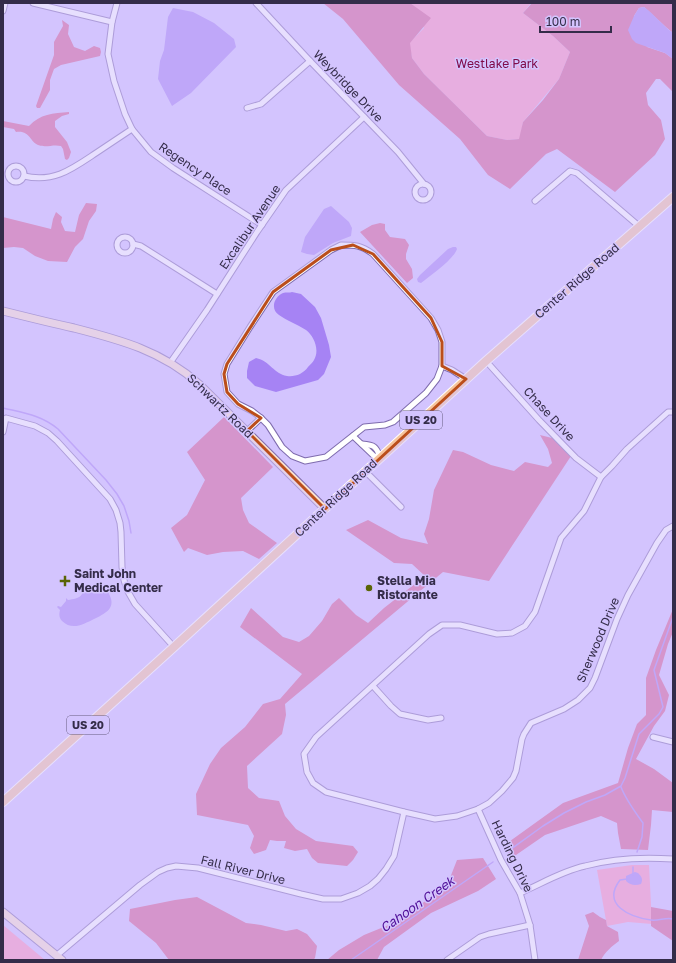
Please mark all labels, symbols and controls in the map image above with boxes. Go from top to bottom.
scale bar [540,8,611,34]
text: 100 m [546,14,580,29]
street label: Weybridge Drive [310,47,387,125]
park label: Westlake Park [456,56,538,71]
street label: Regency Place [156,139,235,199]
street label: Excalibur Avenue [216,182,283,272]
street label: Center Ridge Road [531,240,622,321]
street label: Schwartz Road [184,370,257,441]
street label: Chase Drive [521,384,578,444]
road number: US 20 [400,411,442,429]
street label: Center Ridge Road [291,456,380,540]
place label: Saint John Medical Center [74,566,163,595]
place label: Stella Mia Ristorante [377,573,438,602]
marker: Saint John Medical Center [59,575,71,587]
marker: Stella Mia Ristorante [364,583,374,593]
street label: Sherwood Drive [573,595,622,685]
road number: US 20 [67,716,109,734]
street label: Harding Drive [488,817,536,894]
street label: Fall River Drive [199,852,287,887]
water label: Cahoon Creek [377,871,459,936]

